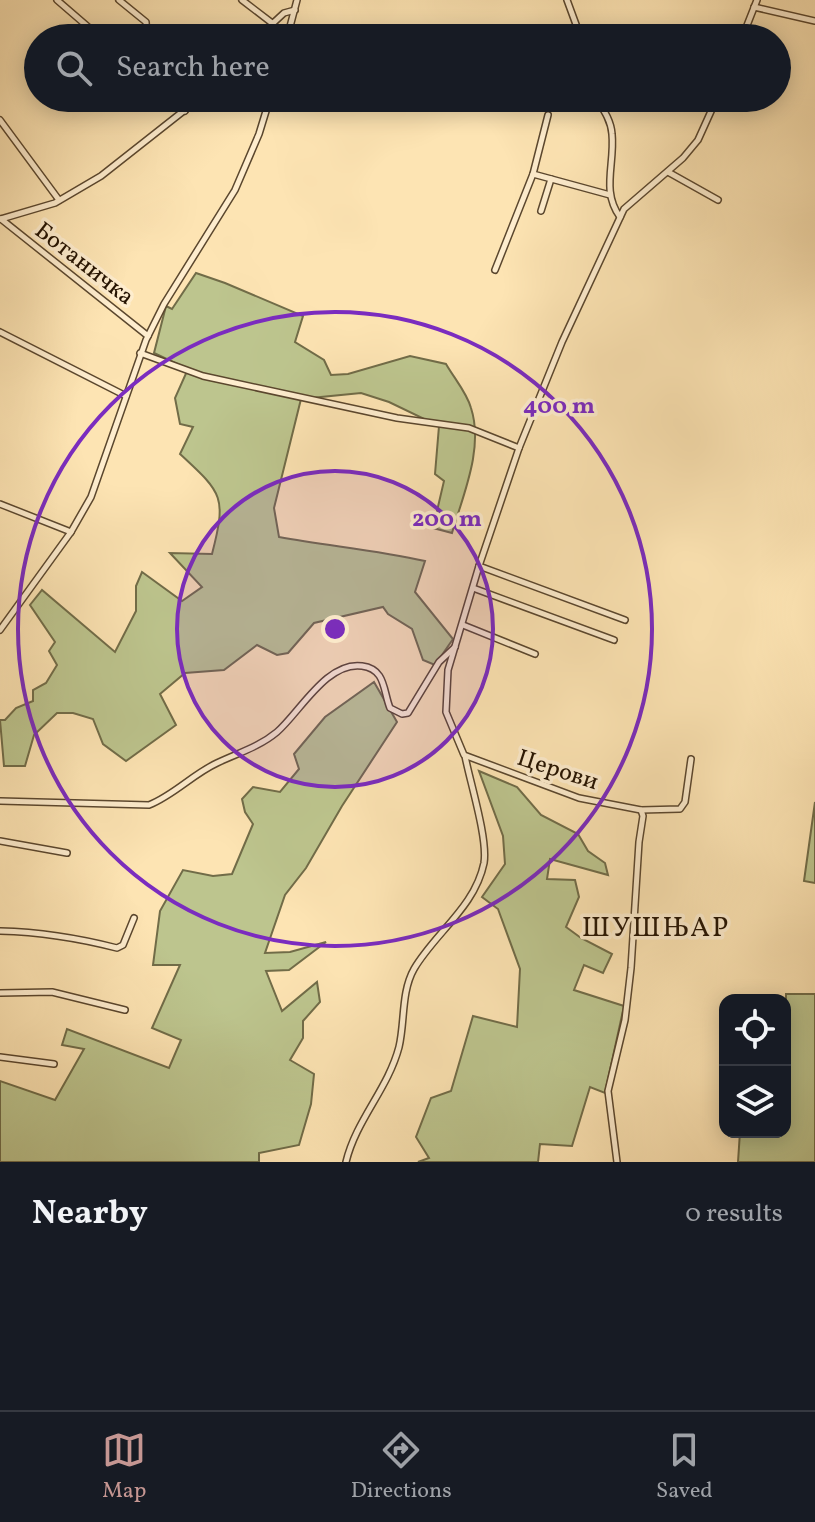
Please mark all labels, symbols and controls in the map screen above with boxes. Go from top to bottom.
search box [24,24,791,112]
icon: search [52,46,96,90]
text: Search here [116,47,270,89]
street label: Ботаничка [27,215,141,314]
text: 400 m [523,390,595,424]
text: 200 m [412,503,482,537]
centre of rings [321,615,349,643]
street label: Церови [512,742,602,800]
district label: ШУШЊАР [582,909,730,948]
map controls [719,994,791,1138]
button: locate [719,994,791,1066]
button: layers [719,1066,791,1138]
text: Nearby [32,1191,148,1238]
text: 0 results [685,1196,783,1232]
tab: Map [102,1428,146,1507]
tab: Directions [351,1428,452,1507]
tab: Saved [656,1428,713,1507]

